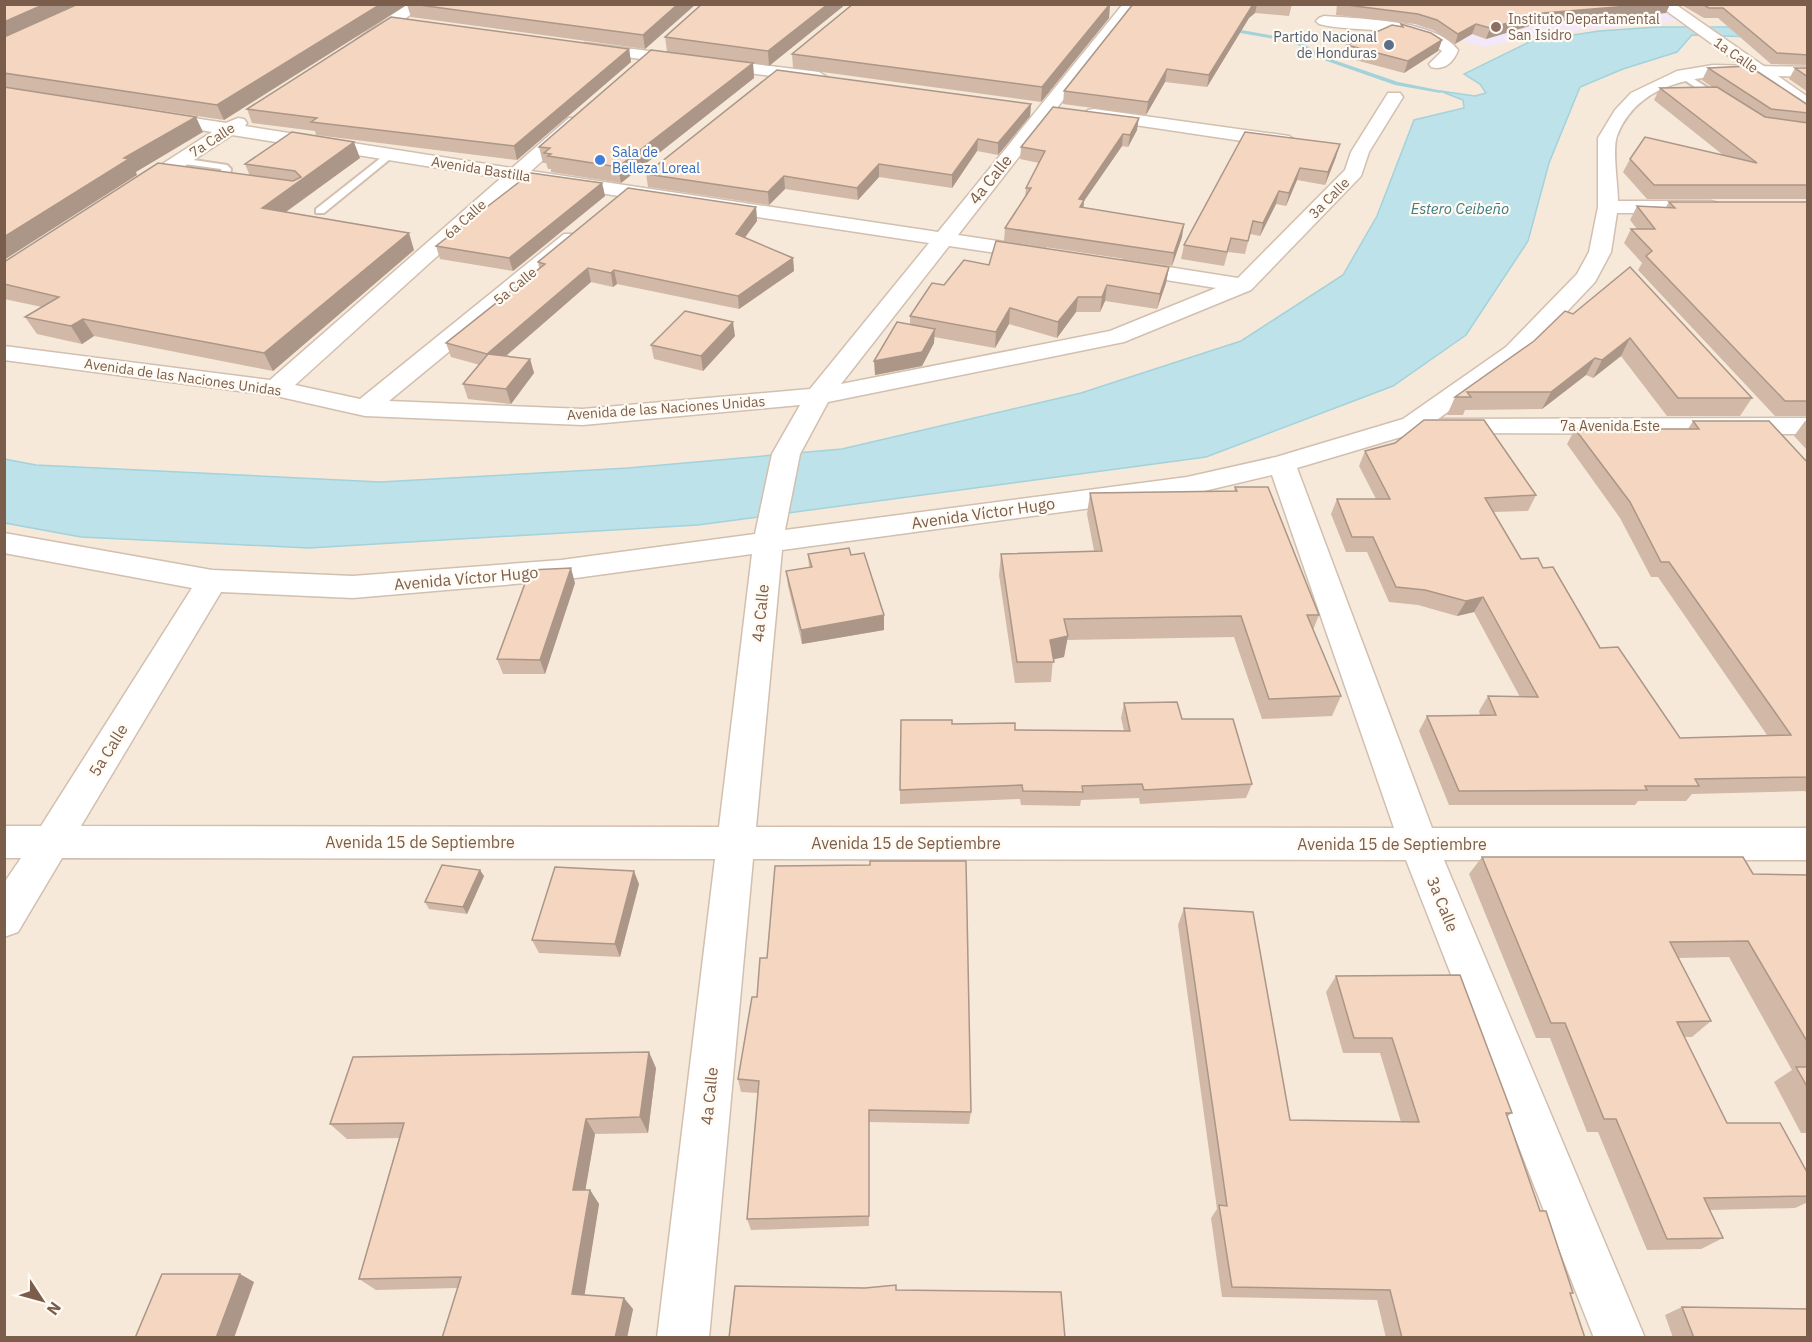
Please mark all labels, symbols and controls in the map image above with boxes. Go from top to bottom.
place label: Instituto Departamental San Isidro [1508,10,1660,44]
marker: Instituto Departamental San Isidro [1489,20,1503,34]
place label: Partido Nacional de Honduras [1273,28,1377,62]
street label: 1a Calle [1710,33,1762,77]
marker: Partido Nacional de Honduras [1382,38,1396,52]
street label: 7a Calle [186,119,238,161]
place label: Sala de Belleza Loreal [612,143,700,177]
street label: 4a Calle [964,150,1016,208]
street label: Avenida Bastilla [430,152,532,186]
marker: Sala de Belleza Loreal [593,153,607,167]
street label: 3a Calle [1305,174,1353,222]
street label: 6a Calle [440,195,490,243]
water label: Estero Ceibeño [1411,199,1509,218]
street label: 5a Calle [490,263,541,309]
street label: Avenida de las Naciones Unidas [83,354,283,400]
street label: Avenida de las Naciones Unidas [566,392,766,424]
street label: 7a Avenida Este [1560,417,1660,435]
street label: Avenida Víctor Hugo [910,493,1056,533]
street label: Avenida Víctor Hugo [393,562,539,594]
street label: 4a Calle [747,583,773,643]
street label: 5a Calle [84,720,132,780]
street label: Avenida 15 de Septiembre [325,832,515,852]
street label: Avenida 15 de Septiembre [811,833,1001,853]
street label: Avenida 15 de Septiembre [1297,834,1487,854]
street label: 3a Calle [1423,873,1463,935]
street label: 4a Calle [696,1066,722,1126]
north arrow [12,1270,72,1330]
text: N [43,1298,66,1319]

